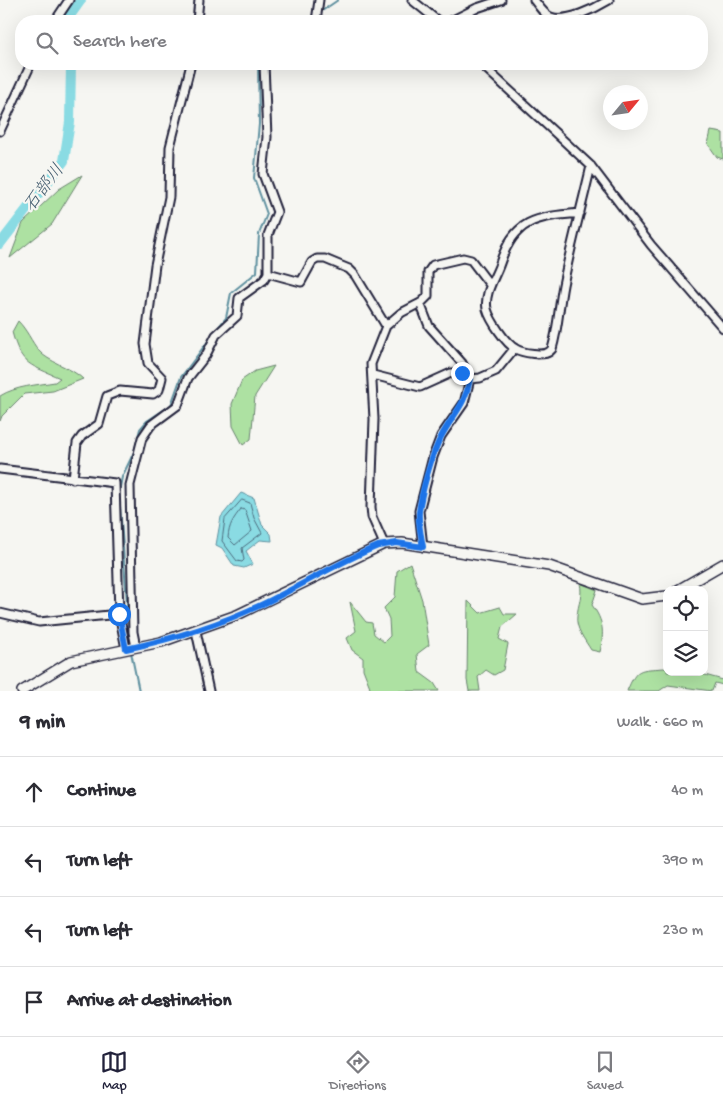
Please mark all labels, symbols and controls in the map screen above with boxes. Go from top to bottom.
search box [15,15,708,70]
icon: search [33,29,61,57]
text: Search here [73,31,167,54]
north arrow [603,85,648,130]
water label: 石部川 [20,160,70,216]
route end [451,362,474,385]
map controls [663,586,708,676]
button: locate [663,586,708,631]
route start [108,603,131,626]
button: layers [663,631,708,676]
text: 9 min [20,711,65,736]
text: Walk · 660 m [617,714,703,733]
icon: ahead [20,778,48,806]
text: Continue [67,780,136,803]
text: 40 m [671,782,703,801]
icon: left [20,848,48,876]
text: Turn left [67,850,131,873]
text: 390 m [662,852,703,871]
icon: left [20,918,48,946]
text: Turn left [67,920,131,943]
text: 230 m [663,922,703,941]
icon: arrive [20,988,48,1016]
text: Arrive at destination [67,990,231,1013]
tab: Map [100,1048,128,1095]
tab: Directions [329,1048,386,1095]
tab: Saved [587,1048,623,1095]

